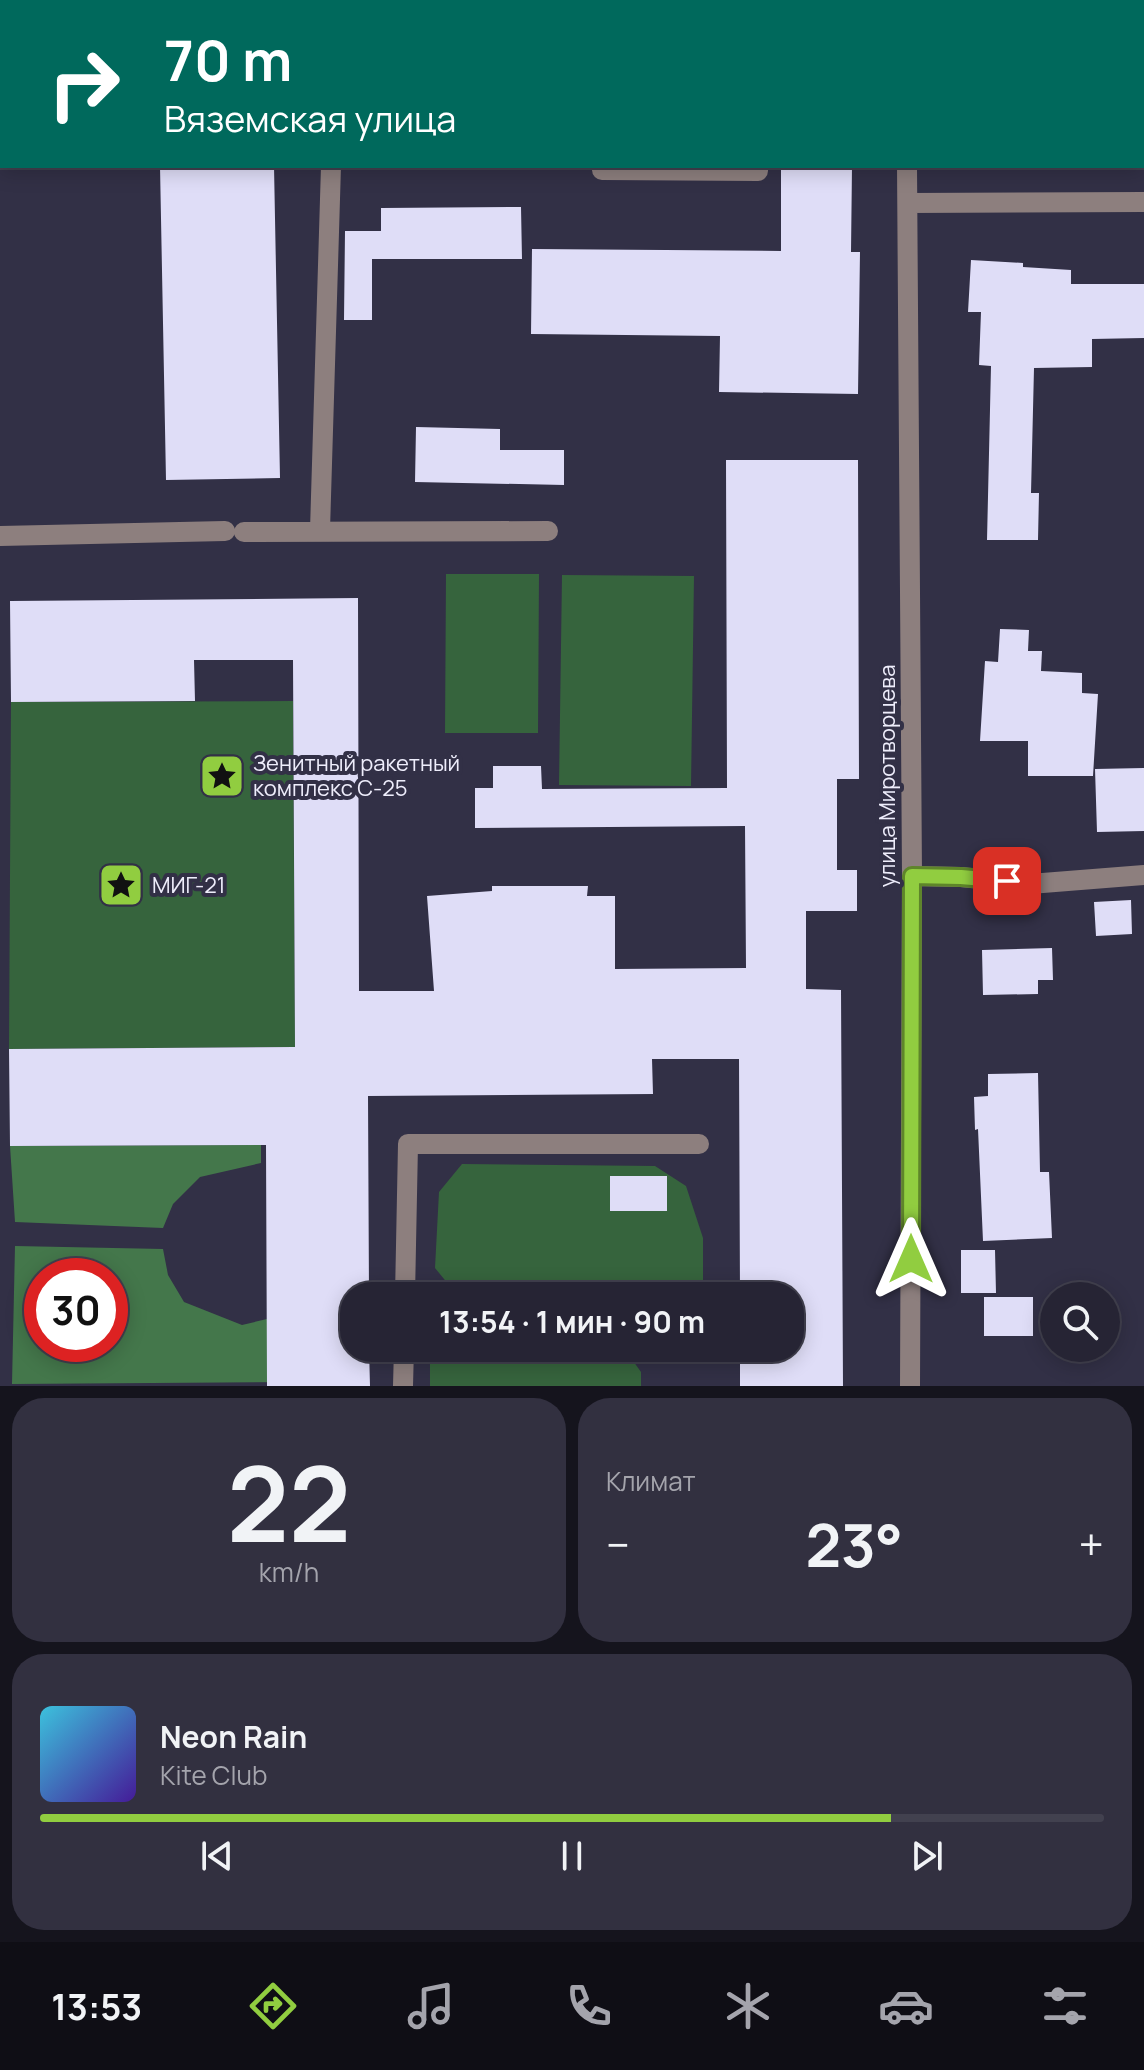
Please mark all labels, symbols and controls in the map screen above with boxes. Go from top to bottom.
text: 70 m [164,21,292,98]
icon: right [32,32,136,136]
text: Вяземская улица [164,94,456,143]
street label: улица Миротворцева [872,665,902,887]
place label: Зенитный ракетный комплекс С-25 [253,748,460,803]
place icon: Зенитный ракетный комплекс С-25 [198,752,246,800]
pin [973,847,1041,915]
icon: arrive [985,859,1029,903]
place icon: МИГ-21 [97,861,145,909]
place label: МИГ-21 [152,870,225,900]
position arrow [869,1217,953,1301]
speed limit sign: 30 [24,1258,128,1362]
map controls [1040,1282,1120,1362]
button: search [1040,1282,1120,1362]
text: 13:54 · 1 мин · 90 m [439,1301,705,1342]
text: 22 [227,1431,351,1573]
text: Климат [606,1463,696,1499]
text: 23° [805,1503,903,1585]
text: − [606,1514,630,1574]
text: + [1079,1514,1104,1574]
text: km/h [259,1554,319,1590]
text: Neon Rain [160,1716,307,1757]
text: Kite Club [160,1757,267,1793]
icon: previous [195,1834,239,1878]
icon: pause [550,1834,594,1878]
icon: next [905,1834,949,1878]
icon: directions [245,1978,301,2034]
icon: music [403,1978,459,2034]
icon: phone [561,1978,617,2034]
icon: climate [720,1978,776,2034]
icon: car [878,1978,934,2034]
icon: filters [1037,1978,1093,2034]
text: 13:53 [51,1982,142,2031]

